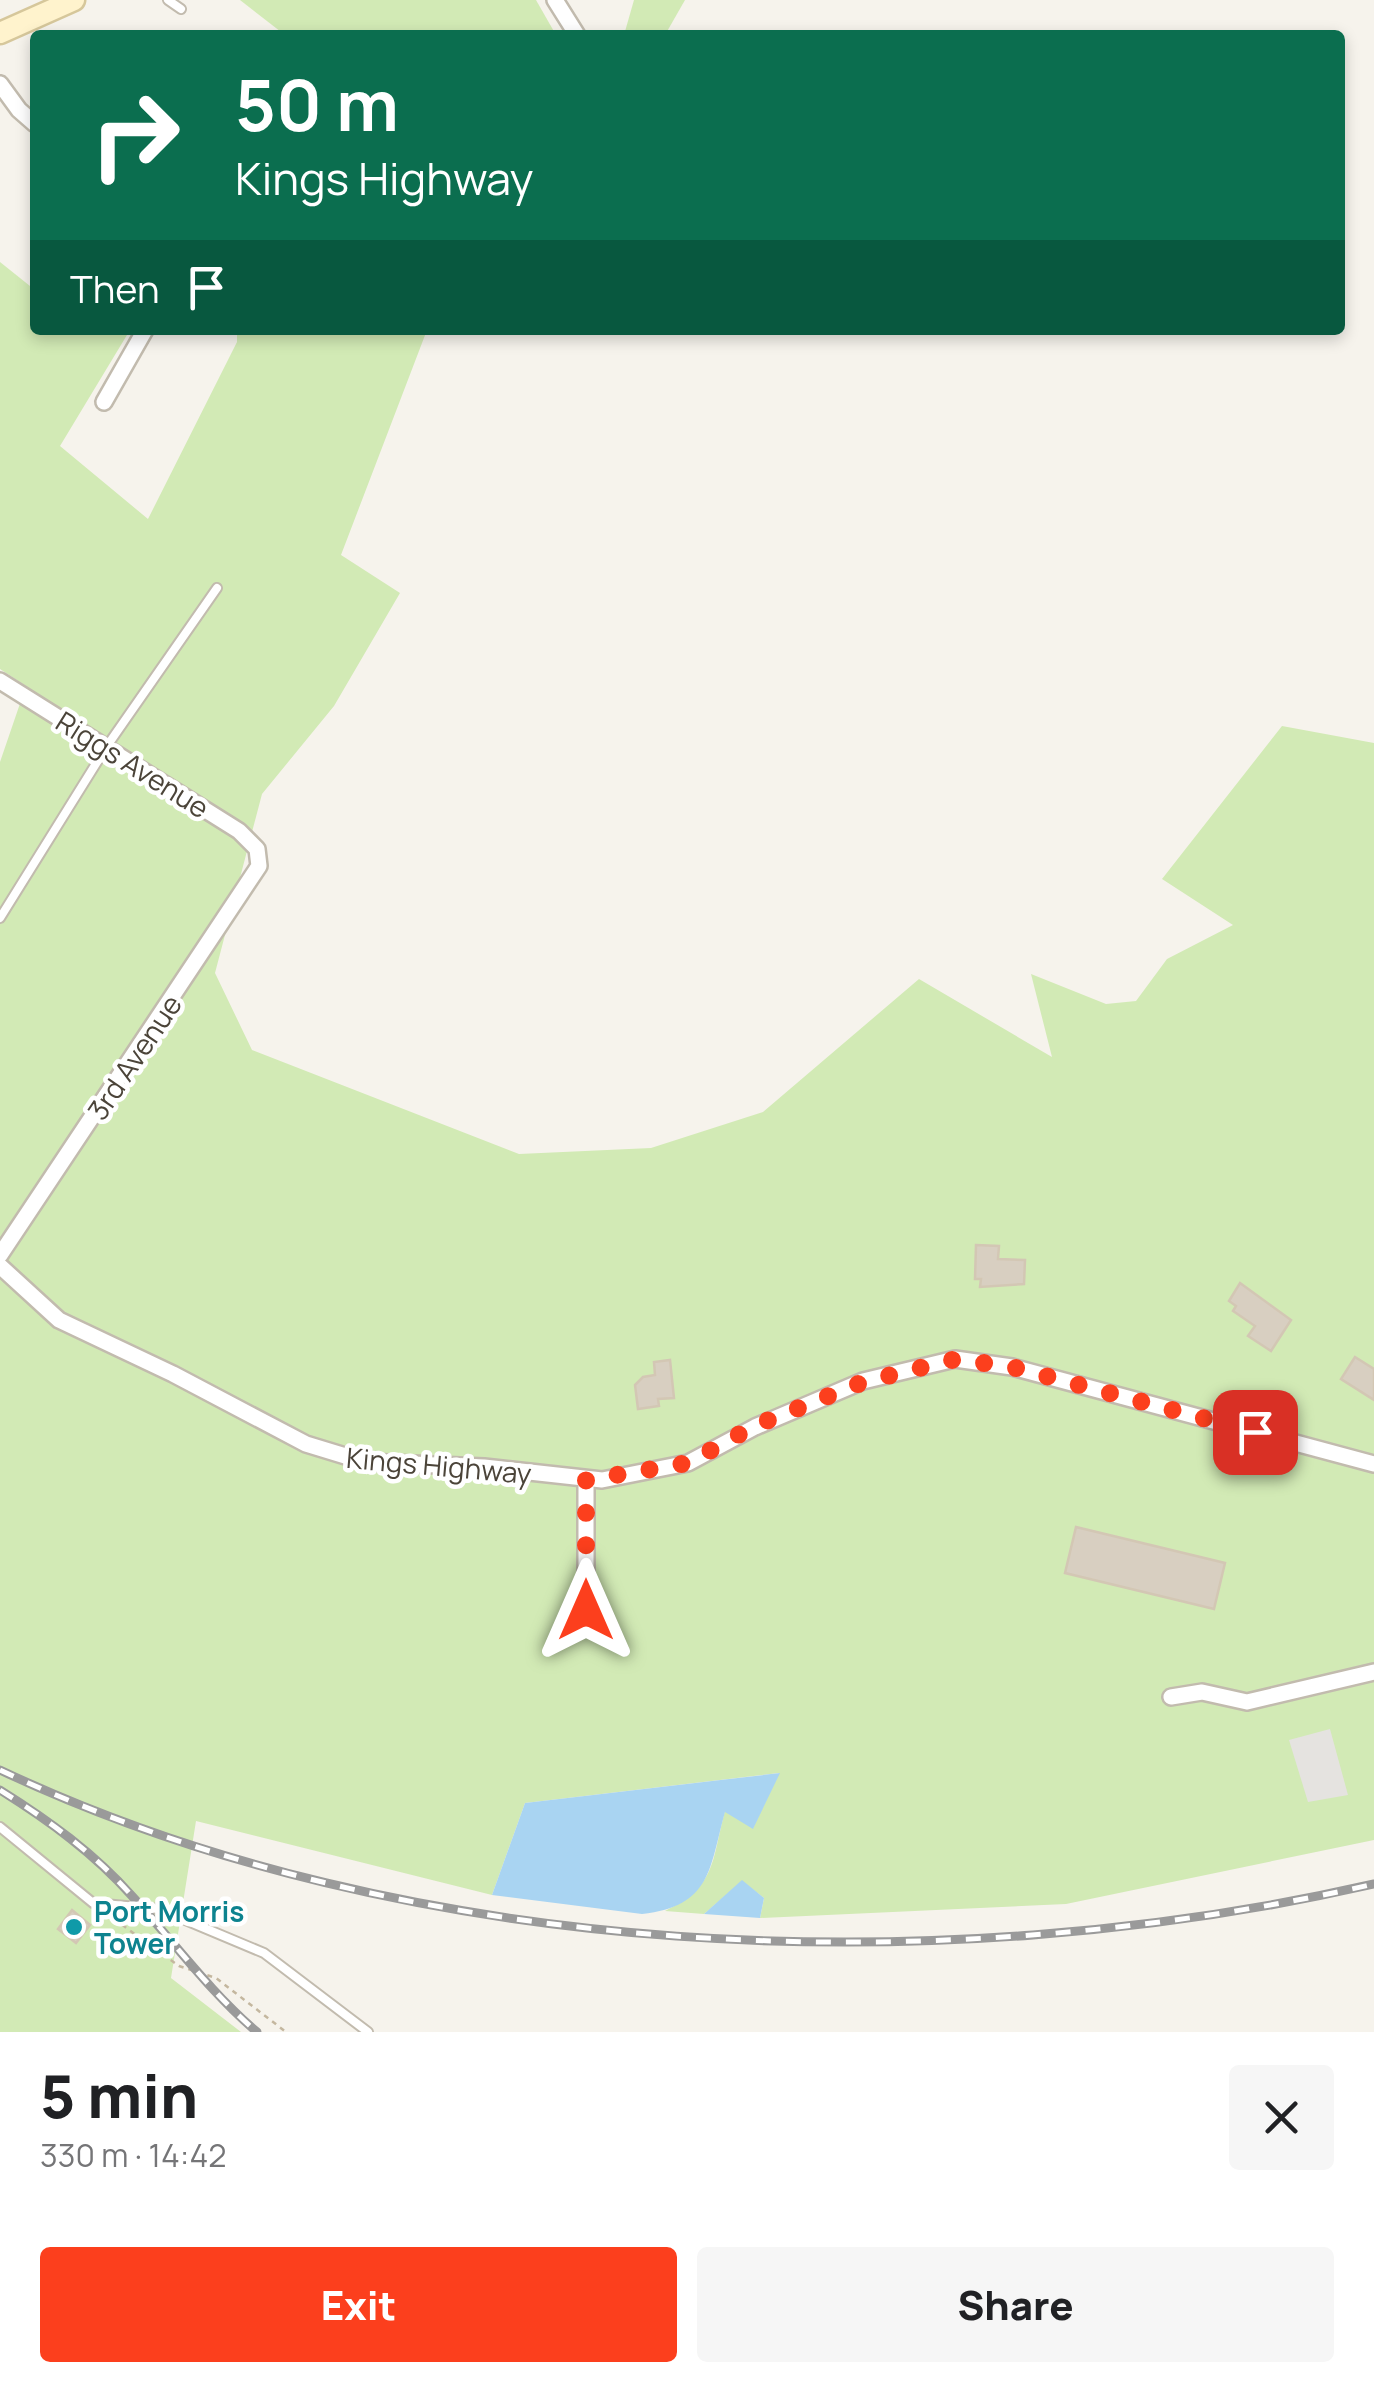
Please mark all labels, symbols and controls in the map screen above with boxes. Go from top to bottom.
text: 50 m [235,56,399,152]
icon: right [70,70,200,200]
text: Kings Highway [235,147,533,209]
icon: arrive [179,260,234,315]
text: Then [70,262,159,314]
street label: Riggs Avenue [49,702,217,826]
street label: 3rd Avenue [78,987,190,1127]
pin [1213,1390,1298,1475]
icon: arrive [1228,1405,1283,1460]
street label: Kings Highway [345,1438,533,1492]
position arrow [534,1558,638,1662]
place label: Port Morris Tower [94,1892,244,1962]
marker: Port Morris Tower [63,1916,85,1938]
text: 5 min [40,2054,198,2136]
button: close [1229,2065,1334,2170]
text: 330 m · 14:42 [40,2133,227,2177]
button: Exit [40,2247,677,2362]
button: Share [697,2247,1334,2362]

